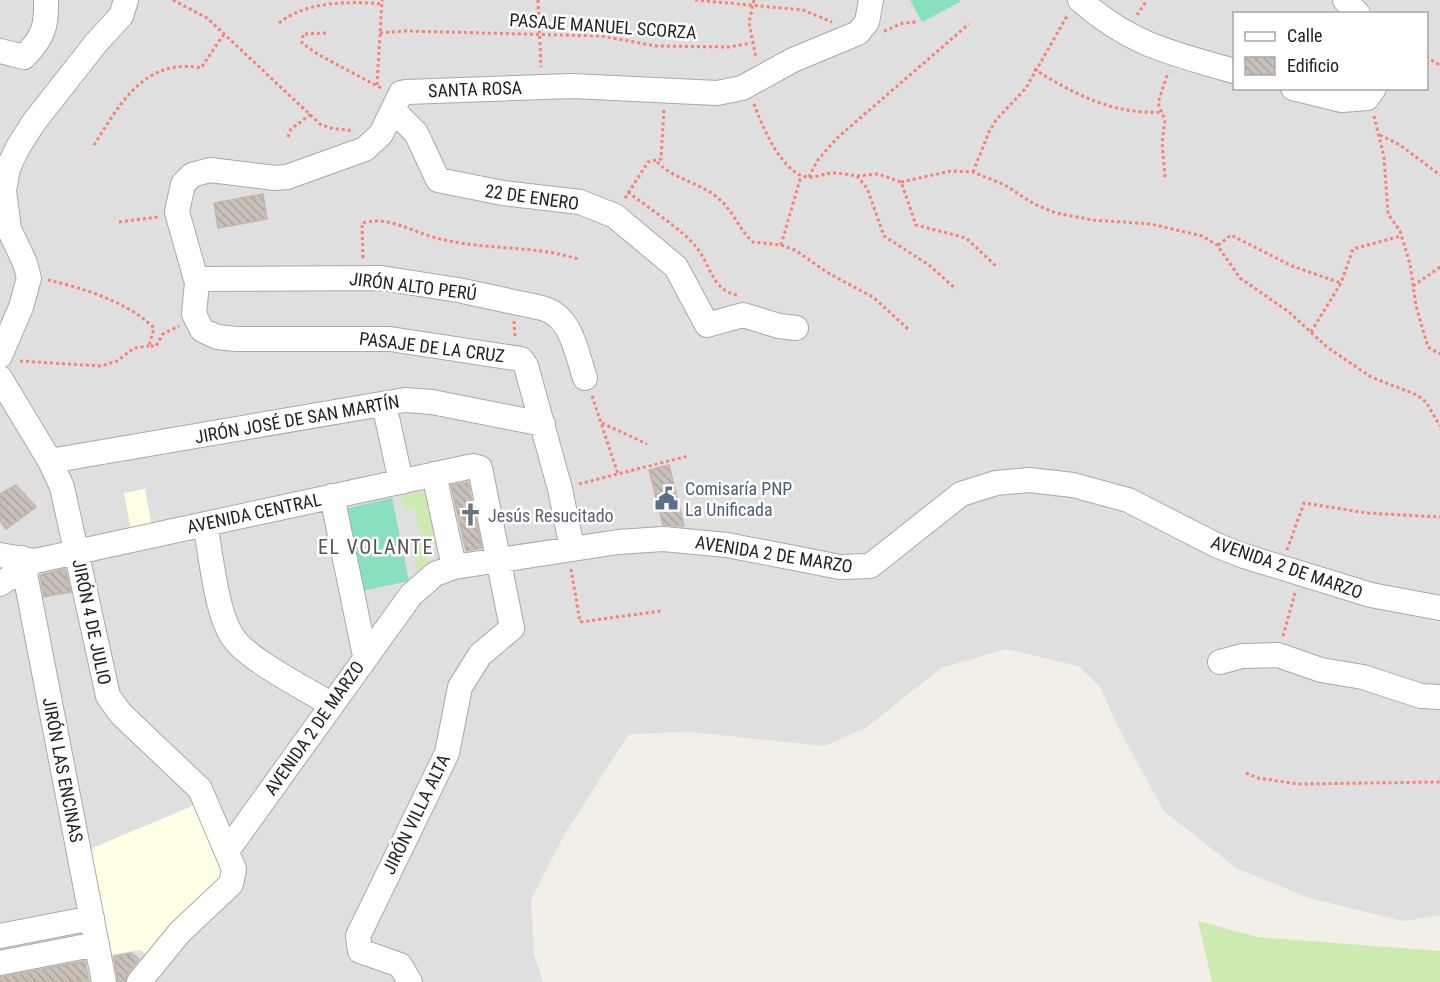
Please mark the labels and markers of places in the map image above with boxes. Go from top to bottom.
place label: Comisaría PNP La Unificada [685,478,792,520]
public building icon: Comisaría PNP La Unificada [654,485,680,511]
church icon: Jesús Resucitado [457,502,483,528]
place label: Jesús Resucitado [488,505,614,526]

